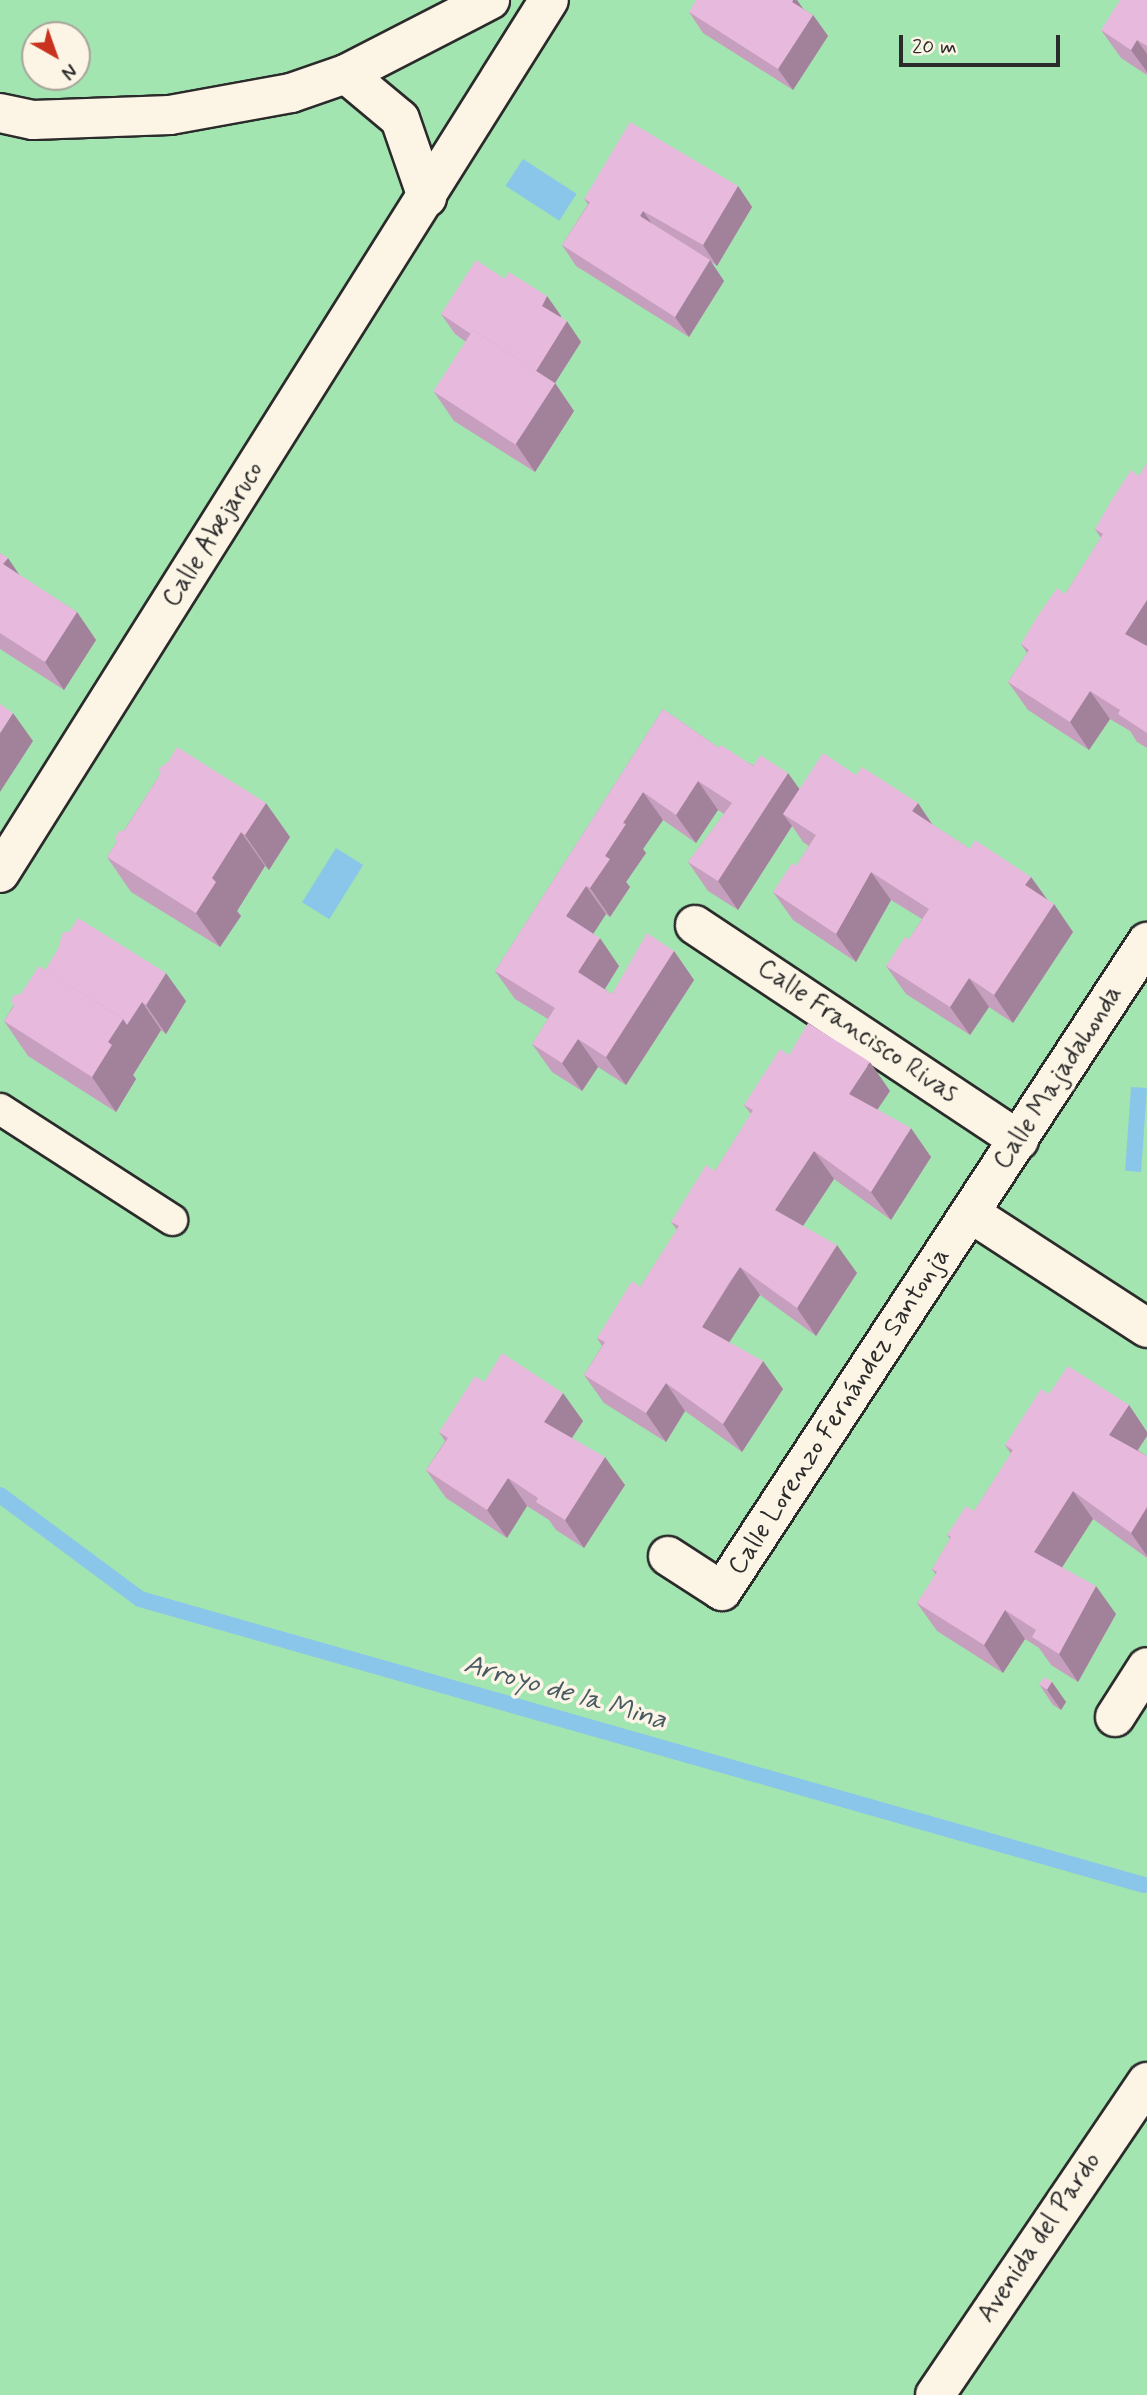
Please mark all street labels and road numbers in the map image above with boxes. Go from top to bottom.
street label: Calle Abejaruco [157,456,271,614]
street label: Calle Francisco Rivas [752,954,962,1110]
street label: Calle Majadahonda [988,980,1130,1176]
street label: Calle Lorenzo Fernández Santonja [720,1238,960,1586]
street label: Avenida del Pardo [973,2149,1107,2327]

